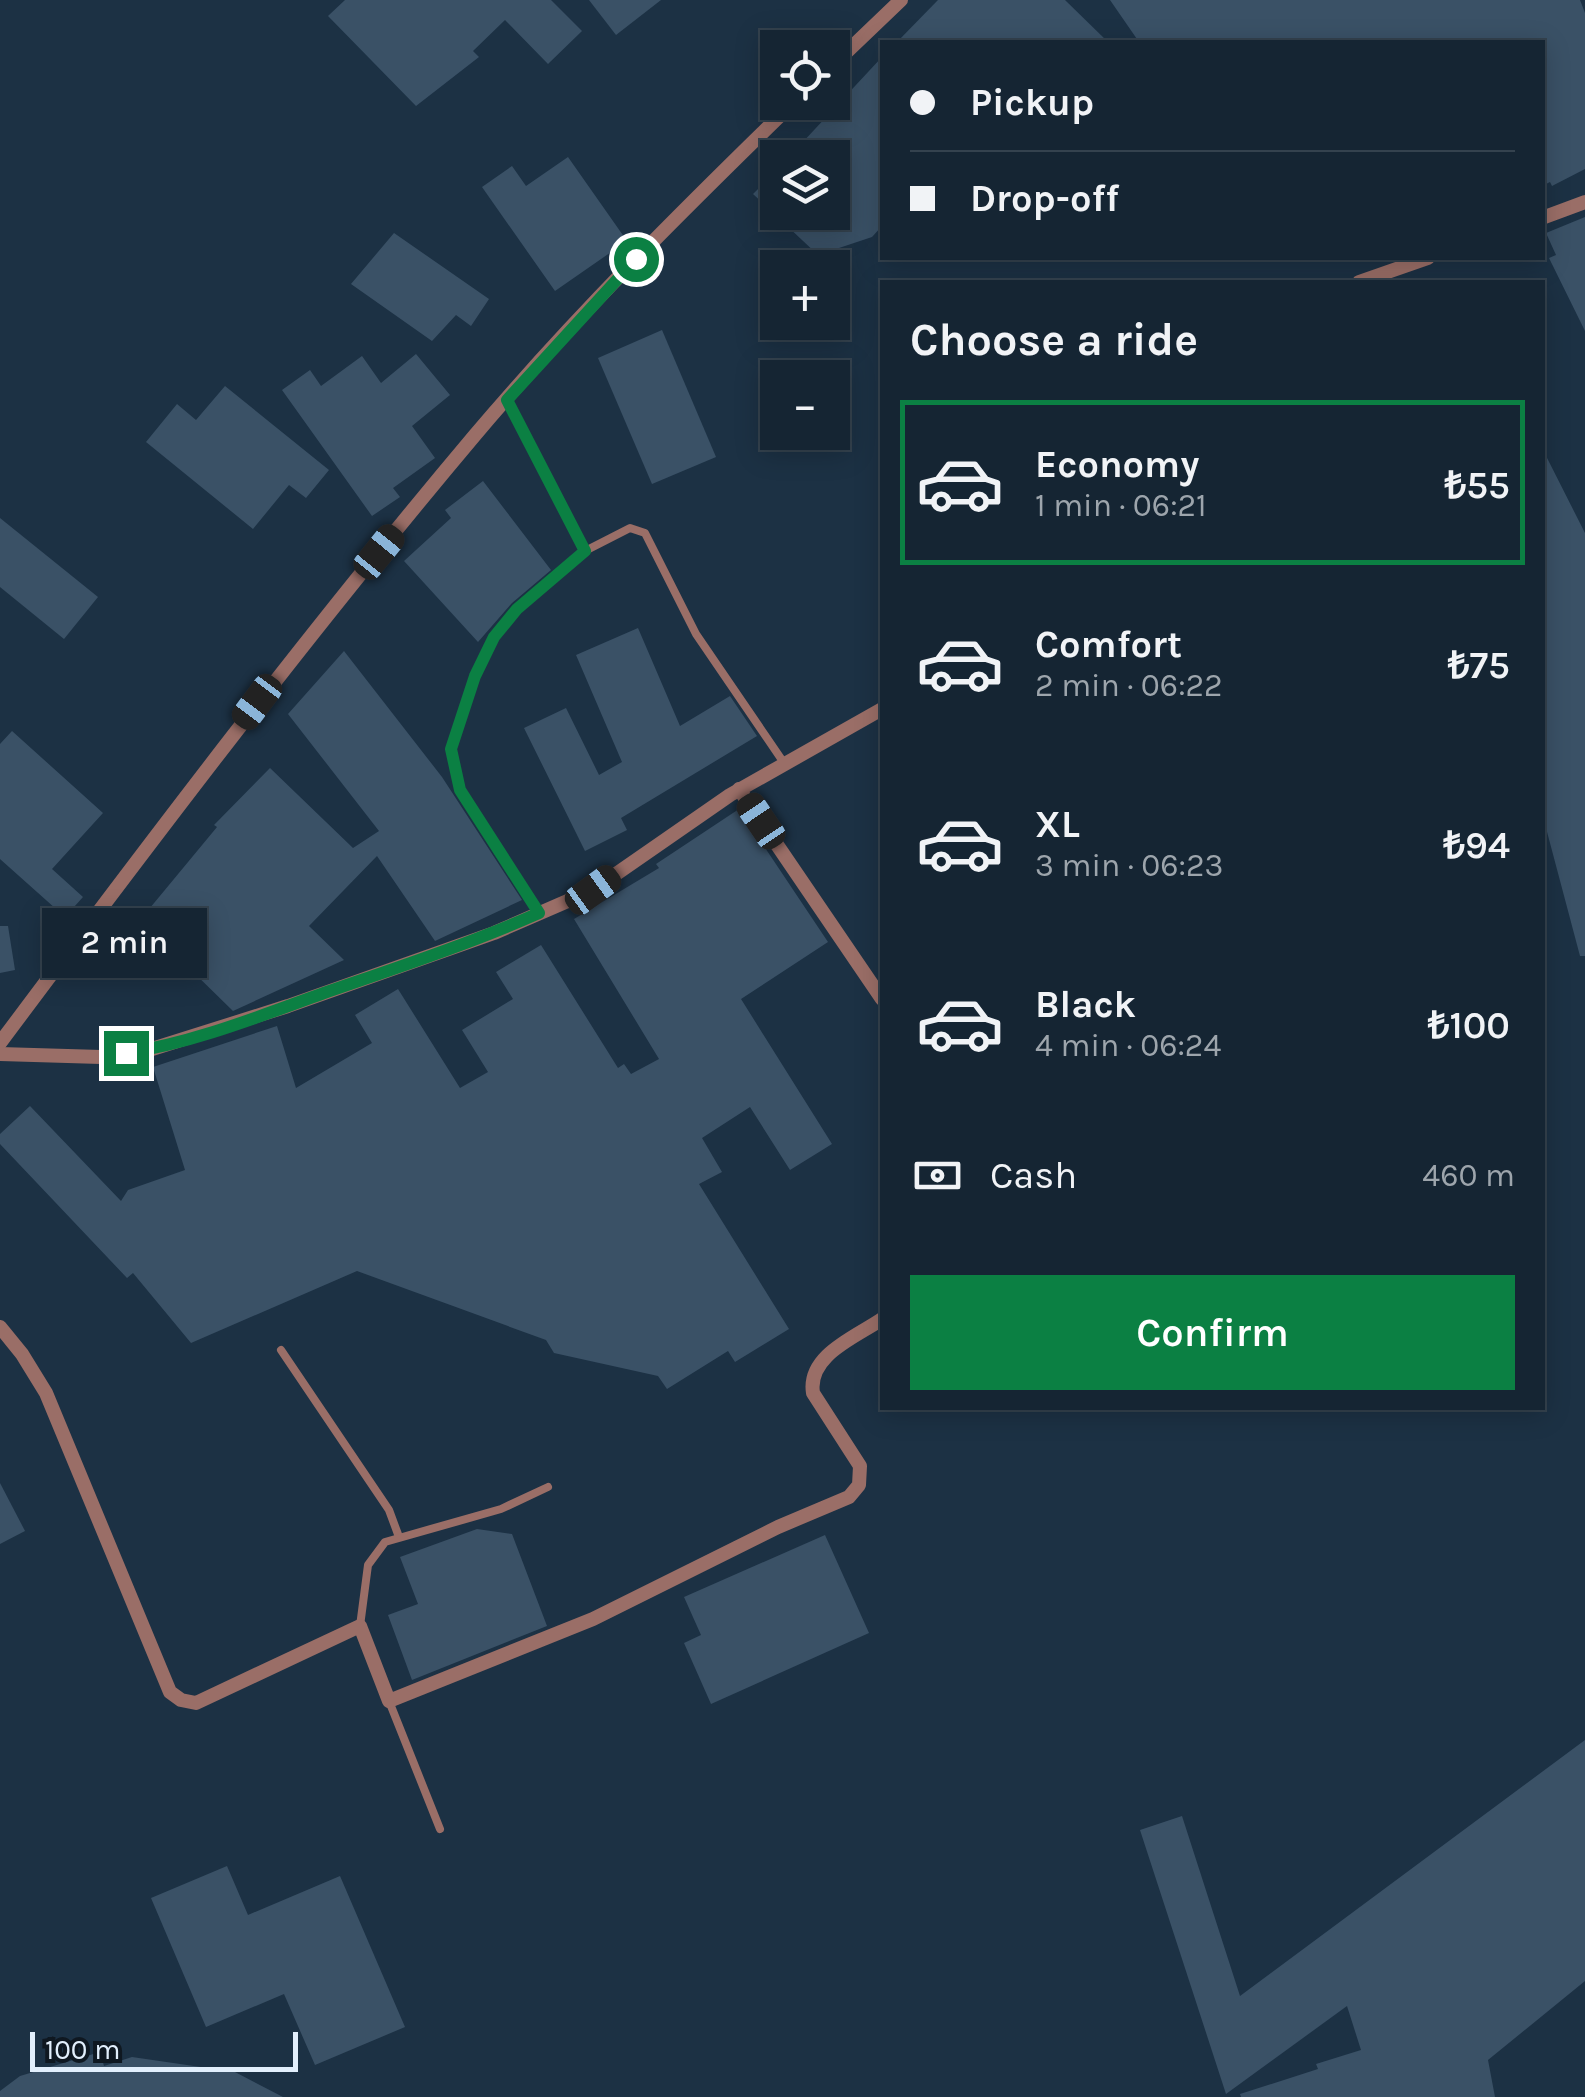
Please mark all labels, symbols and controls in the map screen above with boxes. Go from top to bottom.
map controls [760,30,850,450]
button: locate [760,30,850,120]
text: Pickup [970,80,1094,125]
button: layers [760,140,850,230]
text: Drop-off [970,176,1119,221]
route start [614,237,659,282]
button: + [760,250,850,340]
text: Choose a ride [910,314,1198,366]
button: − [760,360,850,450]
icon: car [915,438,1005,528]
text: Economy [1035,442,1199,487]
text: ₺55 [1444,463,1510,508]
text: 1 min · 06:21 [1035,487,1207,524]
car [348,519,410,585]
icon: car [915,618,1005,708]
text: Comfort [1035,622,1182,667]
text: ₺75 [1448,643,1510,688]
text: 2 min · 06:22 [1035,667,1223,704]
car [227,669,287,735]
car [732,788,790,854]
icon: car [915,798,1005,888]
text: XL [1035,802,1080,847]
text: ₺94 [1443,823,1510,868]
text: 3 min · 06:23 [1035,847,1223,884]
car [560,860,626,920]
callout: 2 min [44,908,208,978]
text: 2 min [81,924,168,961]
icon: car [915,978,1005,1068]
text: Black [1035,982,1136,1027]
text: ₺100 [1428,1003,1510,1048]
text: 4 min · 06:24 [1035,1027,1221,1064]
route end [104,1031,149,1076]
icon: cash [910,1148,965,1203]
text: Cash [990,1153,1077,1198]
text: 460 m [1422,1157,1515,1194]
button: Confirm [910,1275,1515,1390]
scale bar [30,2027,298,2072]
text: 100 m [45,2033,120,2066]

